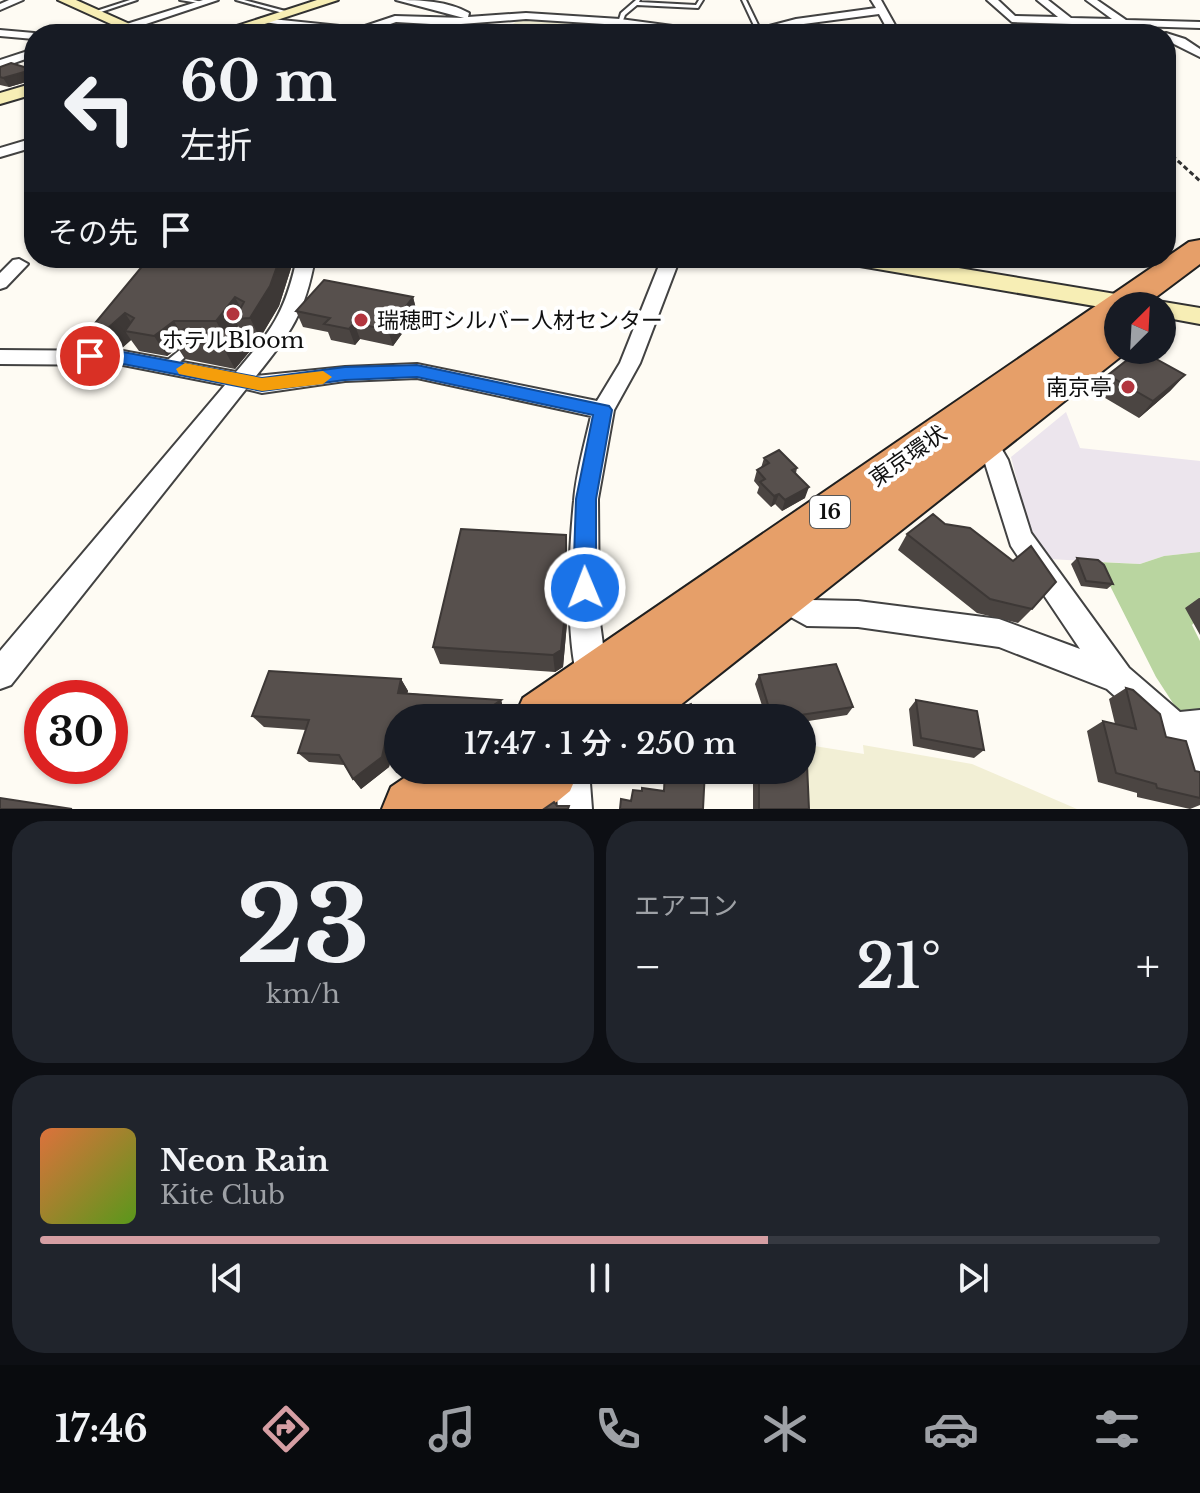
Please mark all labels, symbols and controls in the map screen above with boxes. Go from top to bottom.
text: 60 m [180,47,337,116]
icon: left [48,56,152,160]
text: 左折 [180,123,252,168]
icon: arrive [154,208,198,252]
text: その先 [48,214,138,251]
north arrow [1104,292,1176,364]
map controls [1104,292,1176,364]
marker: ホテルBloom [224,305,242,323]
place label: 瑞穂町シルバー人材センター [377,307,663,334]
marker: 瑞穂町シルバー人材センター [352,311,370,329]
pin [56,322,124,390]
place label: ホテルBloom [162,327,305,354]
icon: arrive [68,334,112,378]
place label: 南京亭 [1046,374,1112,401]
marker: 南京亭 [1119,378,1137,396]
street label: 東京環状 [864,420,952,492]
road number: 16 [810,496,850,528]
position arrow [543,546,627,630]
speed limit sign: 30 [24,680,128,784]
text: 17:47 · 1 分 · 250 m [464,725,736,762]
text: 23 [236,861,370,990]
text: エアコン [634,890,738,922]
text: 21° [856,930,941,1004]
text: − [634,939,662,994]
text: + [1136,939,1160,994]
text: km/h [266,978,340,1010]
text: Neon Rain [160,1142,329,1179]
text: Kite Club [160,1179,285,1211]
icon: previous [205,1256,249,1300]
icon: pause [578,1256,622,1300]
icon: next [951,1256,995,1300]
icon: directions [258,1401,314,1457]
icon: music [424,1401,480,1457]
icon: phone [590,1401,646,1457]
icon: climate [757,1401,813,1457]
icon: car [923,1401,979,1457]
icon: filters [1089,1401,1145,1457]
text: 17:46 [55,1407,148,1452]

